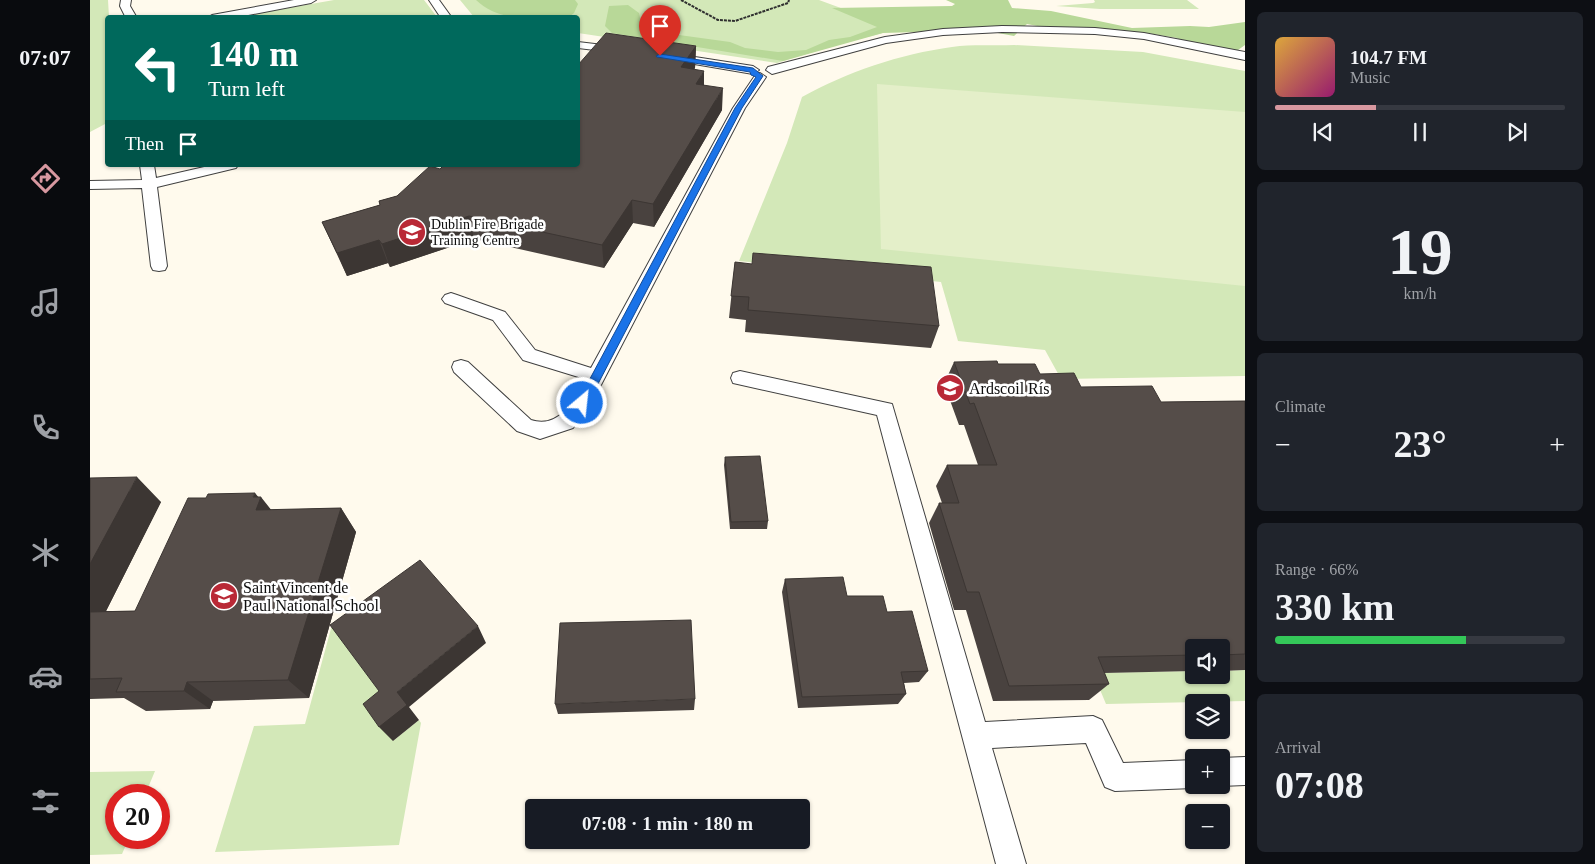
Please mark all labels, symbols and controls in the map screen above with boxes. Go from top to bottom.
pin [639,5,681,56]
icon: arrive [646,12,674,40]
icon: left [125,35,190,100]
text: 140 m [208,35,298,74]
text: 07:07 [19,45,71,70]
text: 104.7 FM [1350,47,1427,68]
text: Music [1350,69,1390,86]
text: Turn left [208,76,285,101]
icon: previous [1309,118,1337,146]
icon: pause [1406,118,1434,146]
icon: next [1503,118,1531,146]
icon: arrive [174,130,202,158]
text: Then [125,133,164,154]
icon: directions [28,161,63,196]
text: 19 [1388,216,1453,288]
school or university icon: Dublin Fire Brigade Training Centre [397,217,427,247]
place label: Dublin Fire Brigade Training Centre [431,217,544,248]
icon: music [28,285,63,320]
text: km/h [1404,285,1436,302]
school or university icon: Ardscoil Rís [935,373,965,403]
position arrow [555,376,607,428]
place label: Ardscoil Rís [969,380,1049,397]
text: Climate [1275,398,1326,415]
icon: phone [28,410,63,445]
text: 23° [1393,423,1447,465]
text: − [1275,429,1291,460]
text: + [1549,429,1565,460]
icon: climate [28,535,63,570]
text: Range · 66% [1275,561,1359,578]
place label: Saint Vincent de Paul National School [243,579,380,614]
school or university icon: Saint Vincent de Paul National School [209,581,239,611]
text: 330 km [1275,586,1394,628]
map controls [1185,639,1230,849]
button: sound [1185,639,1230,684]
icon: car [28,659,63,694]
button: layers [1185,694,1230,739]
text: Arrival [1275,739,1321,756]
button: + [1185,749,1230,794]
text: 07:08 [1275,764,1364,806]
icon: filters [28,784,63,819]
speed limit sign: 20 [105,784,170,849]
button: − [1185,804,1230,849]
text: 07:08 · 1 min · 180 m [582,813,753,834]

